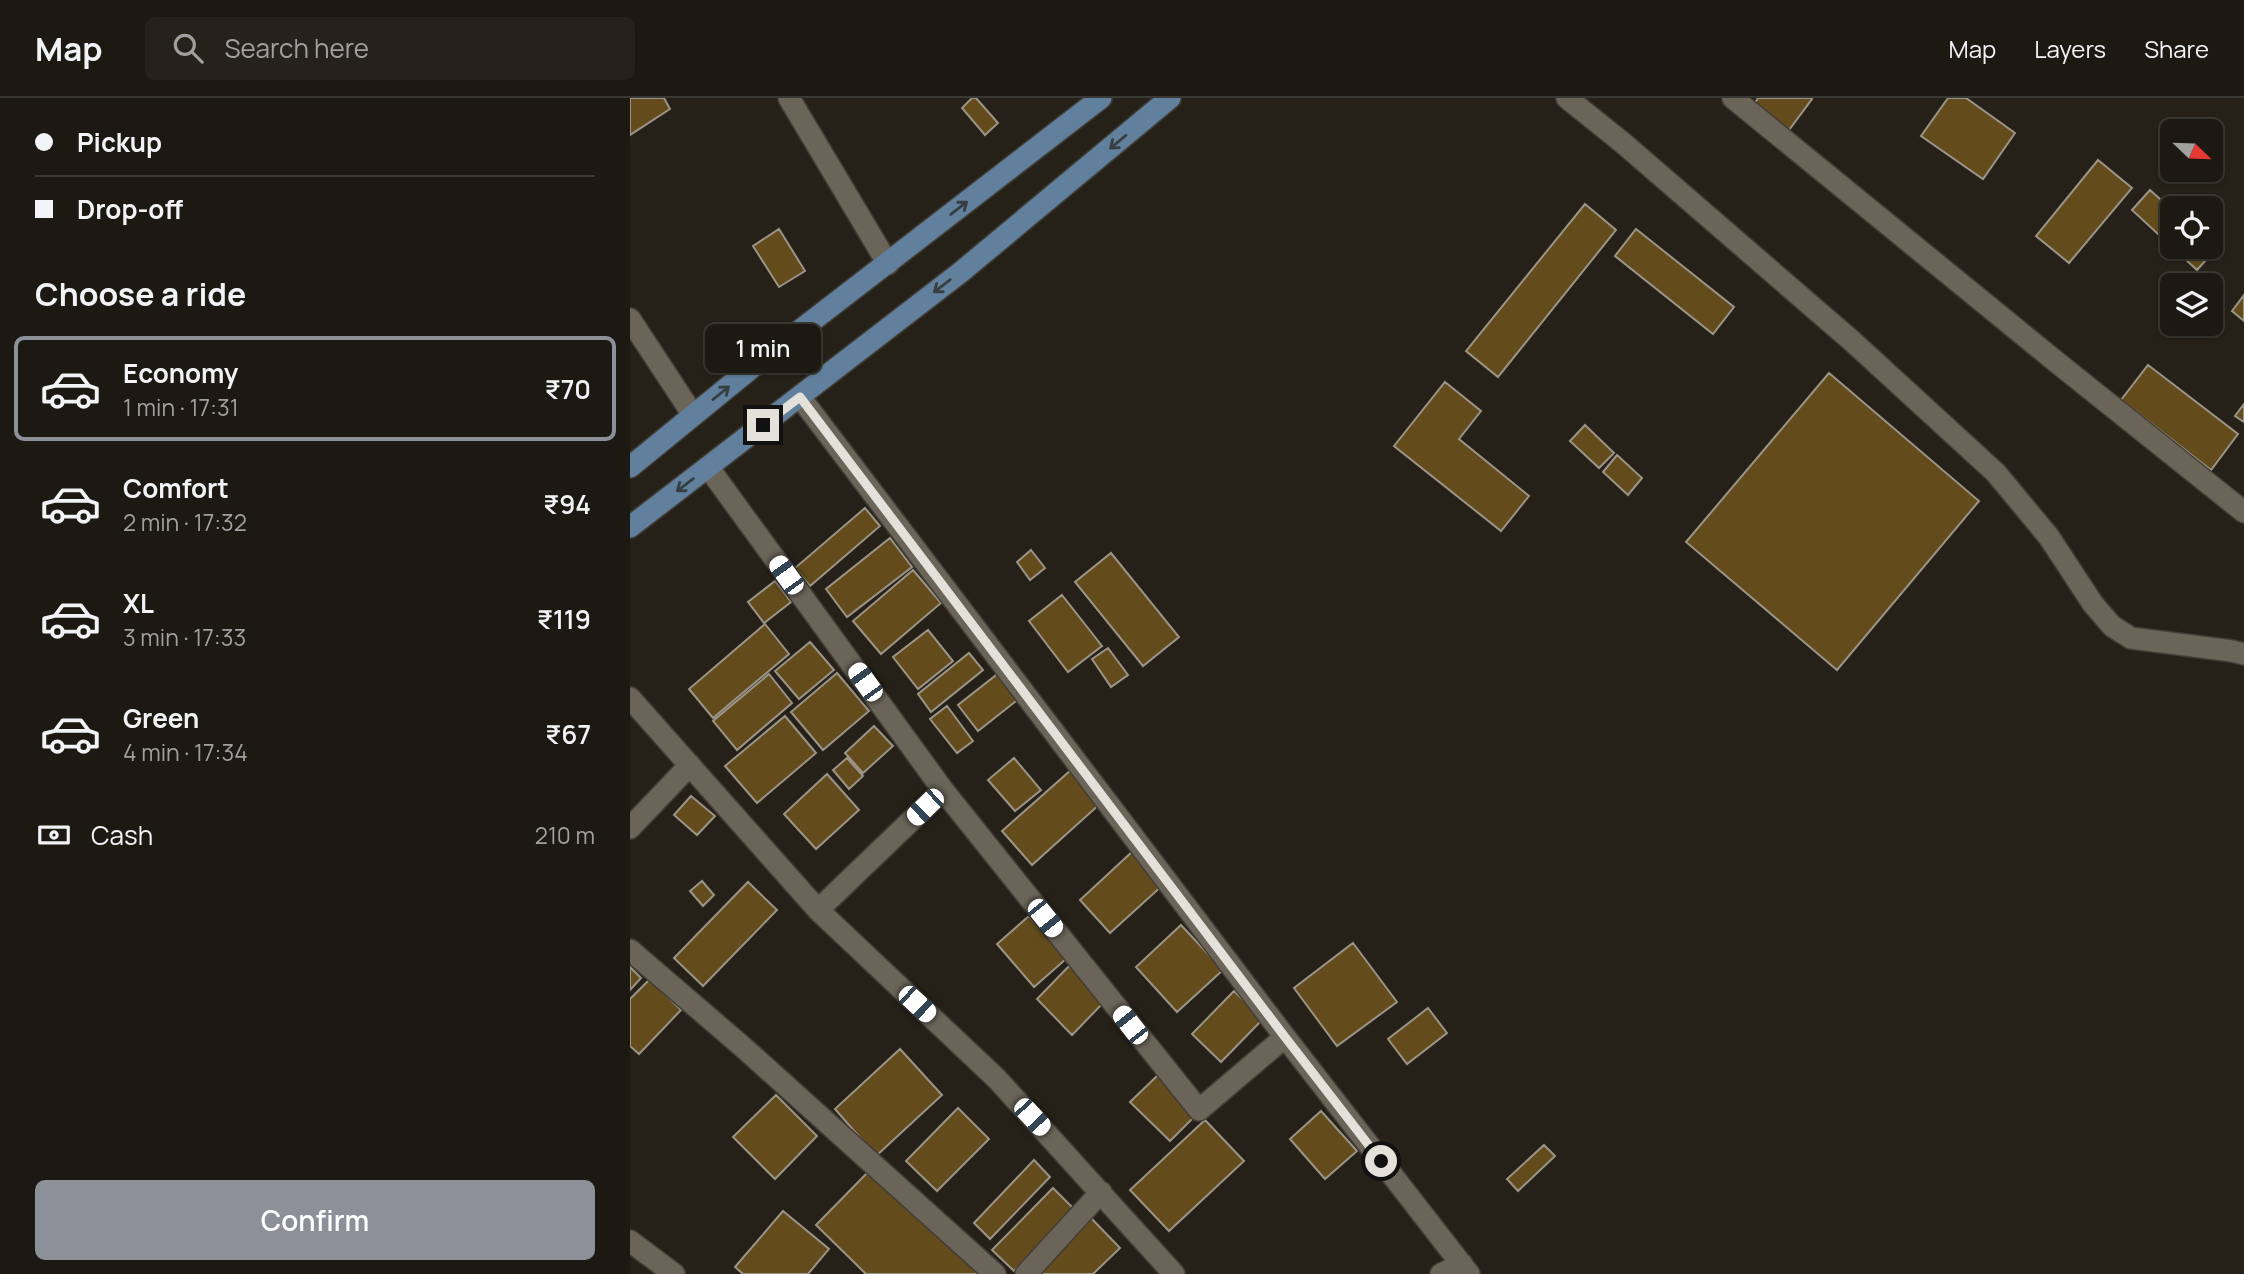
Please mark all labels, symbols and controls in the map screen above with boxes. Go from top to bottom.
search box [145,17,635,80]
text: Map [35,26,103,71]
icon: search [169,29,207,67]
text: Search here [225,30,369,66]
text: Map [1949,32,1996,65]
text: Layers [2034,32,2106,65]
text: Share [2144,32,2209,65]
north arrow [2160,119,2222,182]
map controls [2160,119,2223,336]
text: Pickup [77,124,162,160]
one-way arrow [1109,134,1127,149]
text: Drop-off [77,191,183,227]
button: locate [2160,196,2223,259]
one-way arrow [949,201,968,216]
text: Choose a ride [35,272,246,316]
button: layers [2160,273,2223,336]
one-way arrow [934,279,952,294]
callout: 1 min [705,324,821,372]
text: 1 min [736,332,790,364]
text: Economy [123,355,238,391]
icon: car [39,357,102,420]
text: ₹70 [545,371,591,407]
one-way arrow [712,385,730,400]
text: 1 min · 17:31 [123,391,239,423]
route end [747,409,779,441]
text: Comfort [123,470,229,506]
icon: car [39,472,102,535]
one-way arrow [676,478,694,493]
text: ₹94 [543,486,591,522]
text: 2 min · 17:32 [123,506,247,538]
car [766,552,807,598]
text: XL [123,585,154,621]
icon: car [39,587,102,650]
text: ₹119 [537,601,591,637]
text: 3 min · 17:33 [123,621,246,653]
car [845,659,886,705]
text: Green [123,700,199,736]
icon: car [39,702,102,765]
text: ₹67 [545,716,591,752]
text: 4 min · 17:34 [123,736,248,768]
car [903,785,948,829]
icon: cash [35,816,73,854]
text: Cash [91,817,153,853]
text: 210 m [535,819,595,851]
car [1024,895,1067,941]
car [895,982,940,1026]
car [1109,1002,1152,1048]
car [1010,1094,1055,1140]
route start [1365,1145,1397,1177]
button: Confirm [35,1180,595,1260]

